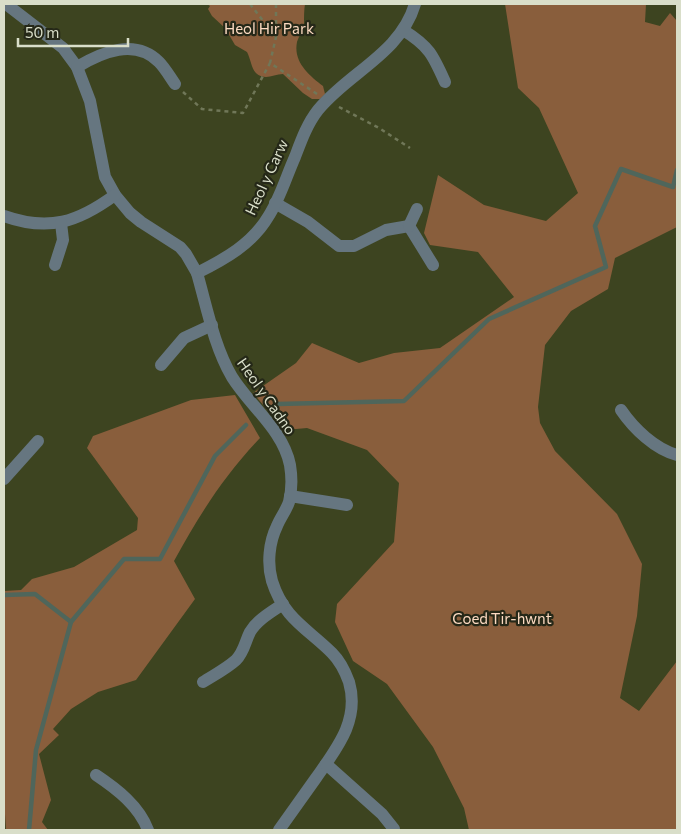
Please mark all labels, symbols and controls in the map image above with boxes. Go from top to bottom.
scale bar [18,15,128,47]
park label: Heol Hir Park [224,19,314,37]
text: 50 m [25,23,59,41]
street label: Heol y Carw [241,136,291,218]
street label: Heol y Cadno [234,354,300,438]
park label: Coed Tir-hwnt [452,609,552,627]

